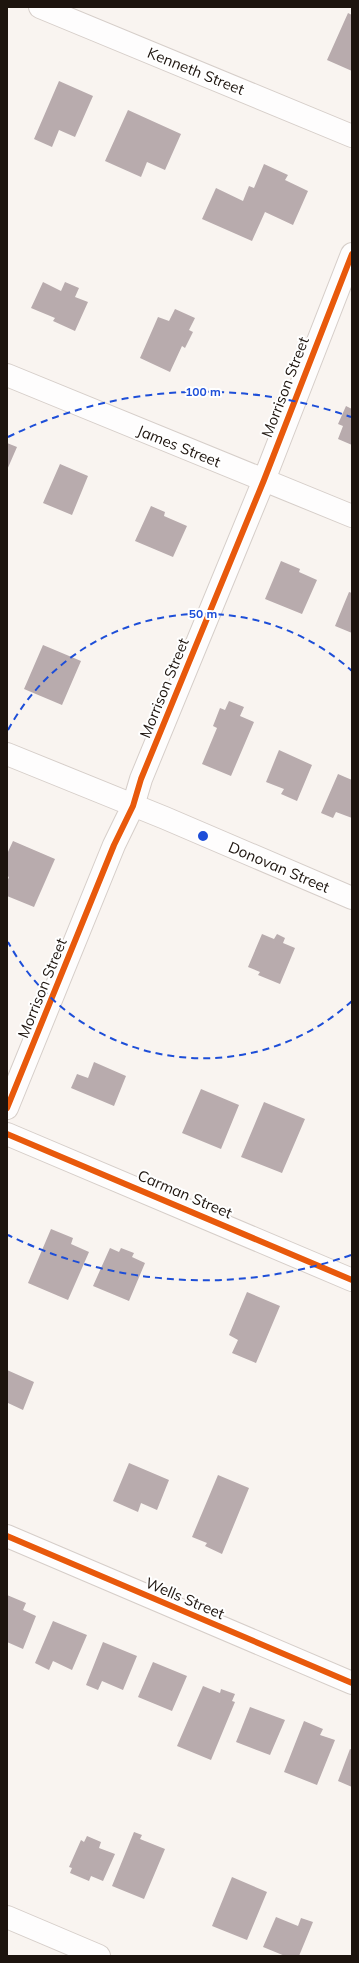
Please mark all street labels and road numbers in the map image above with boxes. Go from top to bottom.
street label: Kenneth Street [145,43,247,99]
street label: Morrison Street [257,334,313,440]
street label: James Street [135,421,223,471]
street label: Morrison Street [135,635,193,741]
street label: Donovan Street [226,837,332,897]
street label: Morrison Street [13,935,71,1041]
street label: Carman Street [135,1166,235,1222]
street label: Wells Street [143,1573,227,1623]

